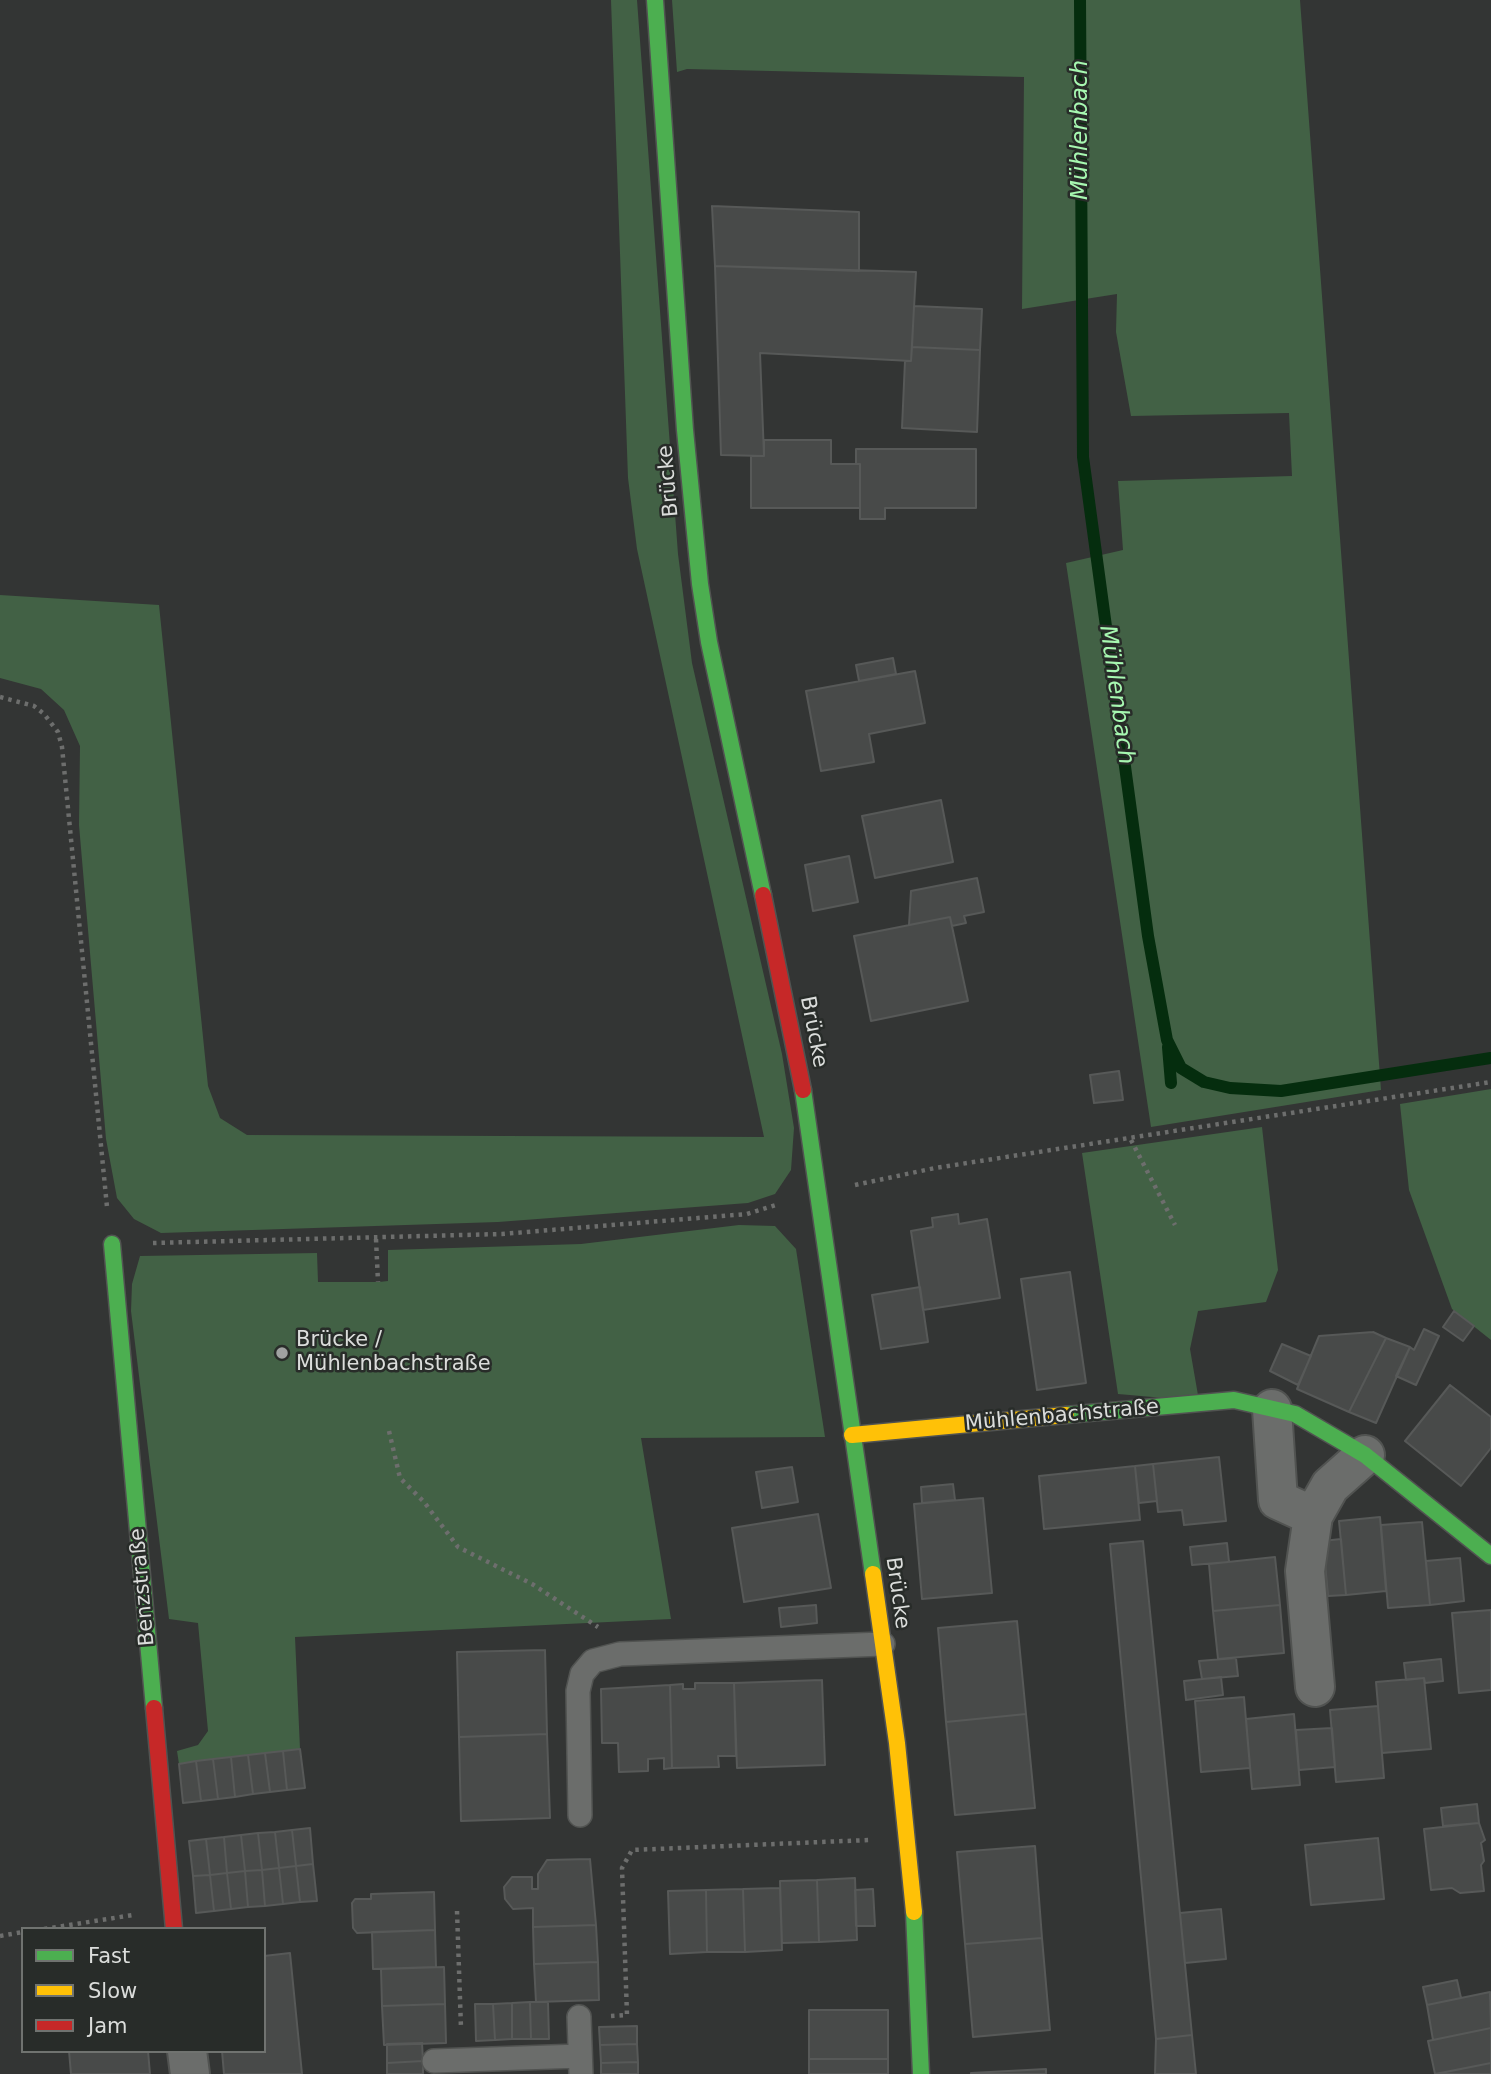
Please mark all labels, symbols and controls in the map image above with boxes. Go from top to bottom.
water label: Mühlenbach [1067,60,1095,200]
street label: Brücke [653,444,685,518]
water label: Mühlenbach [1093,624,1139,766]
street label: Brücke [794,994,832,1070]
place label: Brücke / Mühlenbachstraße [296,1328,491,1378]
marker: Brücke / Mühlenbachstraße [274,1345,290,1361]
street label: Mühlenbachstraße [964,1395,1160,1437]
street label: Benzstraße [125,1527,161,1647]
street label: Brücke [879,1555,915,1631]
legend [21,1927,266,2053]
text: Fast [88,1944,130,1968]
text: Slow [88,1979,137,2003]
text: Jam [88,2014,128,2038]

